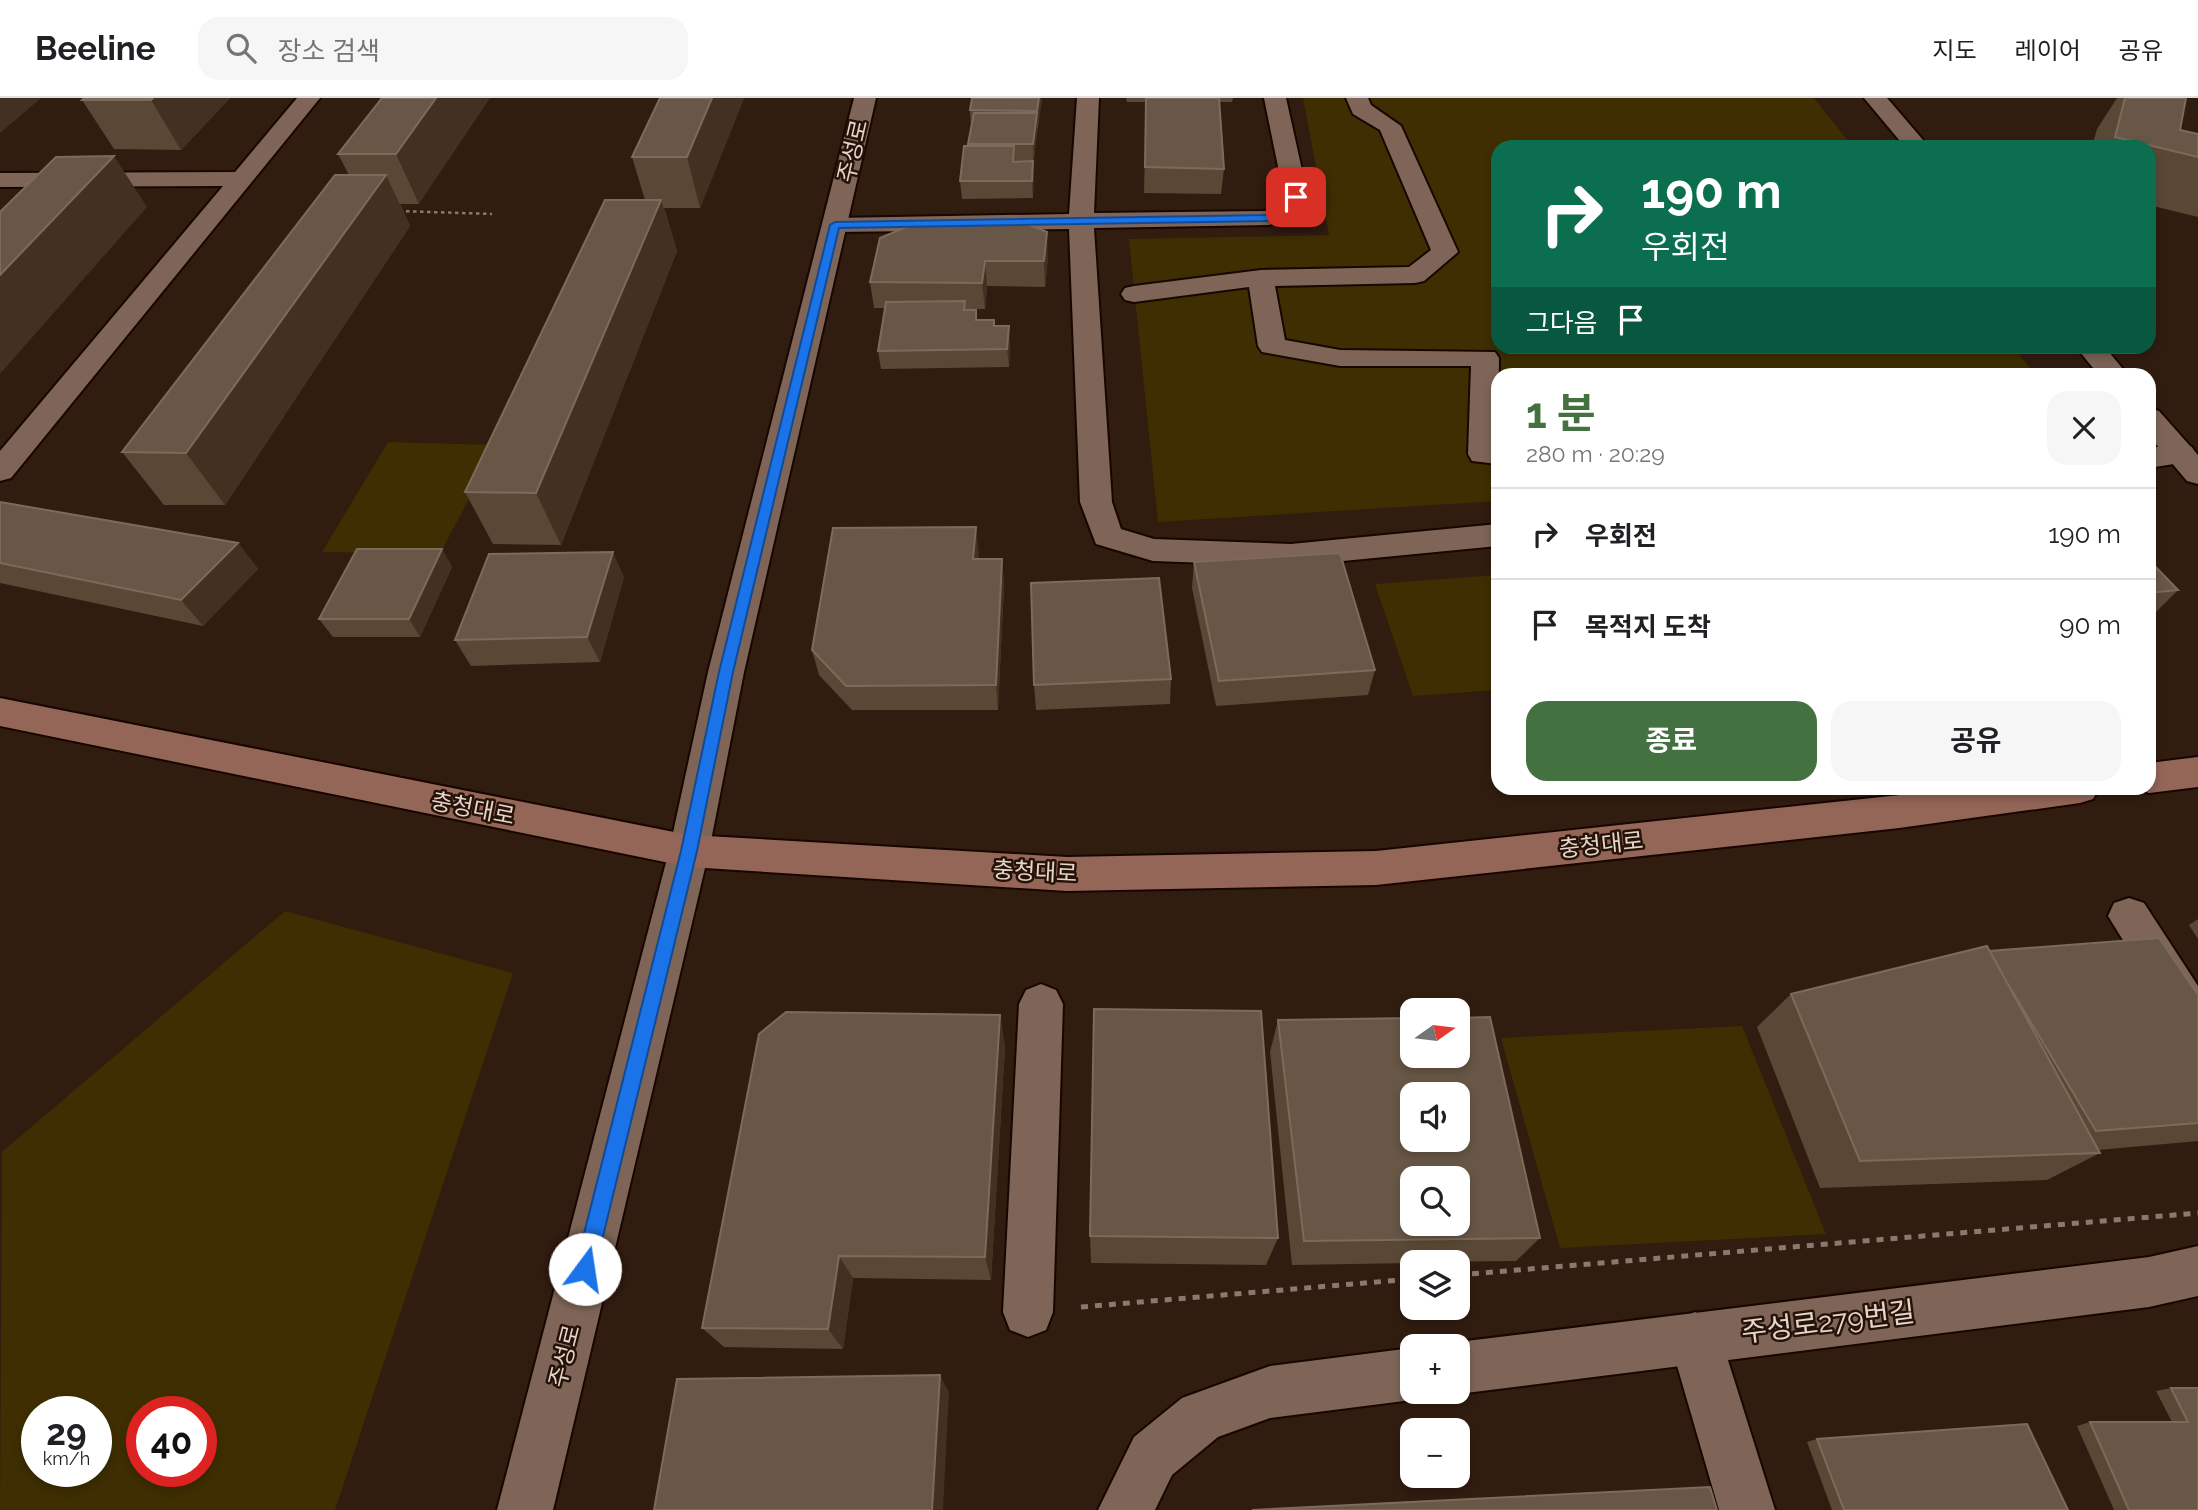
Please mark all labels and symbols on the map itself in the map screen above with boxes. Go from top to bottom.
street label: 주성로 [832,117,872,185]
pin [1266,167,1326,227]
street label: 충청대로 [429,787,517,829]
street label: 충청대로 [1558,826,1644,862]
street label: 충청대로 [992,855,1078,887]
north arrow [1400,998,1470,1068]
position arrow [548,1232,622,1306]
street label: 주성로279번길 [1739,1295,1917,1349]
street label: 주성로 [543,1322,585,1390]
speed limit sign: 40 [126,1396,217,1487]

